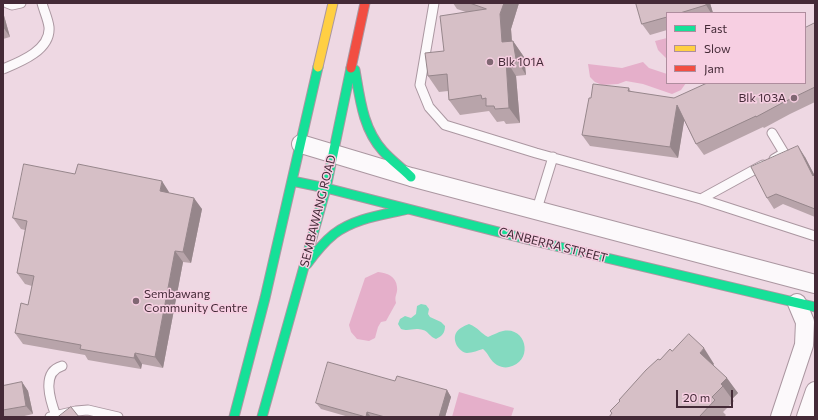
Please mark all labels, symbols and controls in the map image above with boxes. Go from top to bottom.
legend [666,12,806,84]
text: Fast [704,21,727,35]
text: Slow [704,41,731,55]
place label: Blk 101A [498,55,544,69]
marker: Blk 101A [485,57,495,67]
text: Jam [704,61,724,75]
place label: Blk 103A [739,91,786,105]
marker: Blk 103A [789,93,799,103]
street label: SEMBAWANG ROAD [297,153,339,269]
street label: CANBERRA STREET [497,225,609,265]
place label: Sembawang Community Centre [144,287,248,315]
marker: Sembawang Community Centre [131,296,141,306]
scale bar [678,382,735,408]
text: 20 m [683,390,710,404]

